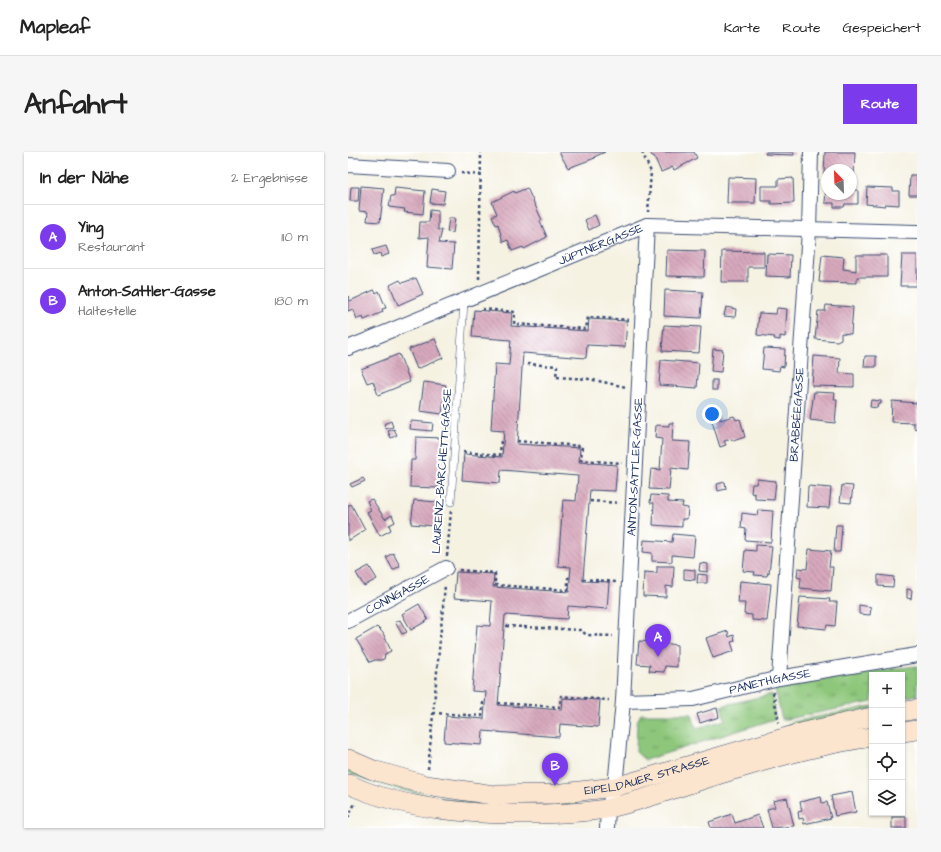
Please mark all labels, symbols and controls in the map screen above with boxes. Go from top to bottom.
text: Mapleaf [20,14,90,41]
text: Karte [724,18,760,38]
text: Route [782,18,820,38]
text: Gespeichert [842,18,921,38]
button: Route [843,84,917,124]
text: Anfahrt [24,85,127,124]
north arrow [821,164,857,200]
text: In der Nähe [40,166,129,190]
text: 2 Ergebnisse [231,169,308,187]
text: Ying [78,217,104,238]
street label: JÜPTNERGASSE [556,219,645,269]
text: A [49,228,57,246]
text: 110 m [281,228,308,246]
text: Restaurant [78,238,145,256]
text: Anton-Sattler-Gasse [78,281,216,302]
text: B [48,292,58,310]
text: 180 m [274,292,308,310]
text: Haltestelle [78,302,137,320]
street label: BRABBÉEGASSE [785,367,808,462]
street label: LAURENZ-BARCHETTI-GASSE [428,388,456,554]
street label: ANTON-SATTLER-GASSE [623,397,647,536]
your location [702,404,722,424]
street label: CONNGASSE [362,570,432,619]
pin: A [645,624,671,657]
street label: PANETHGASSE [727,664,812,698]
map controls [869,672,905,816]
button: + [869,672,905,708]
button: − [869,708,905,744]
button: locate [869,744,905,780]
street label: EIPELDAUER STRASSE [583,752,711,799]
pin: B [542,753,568,786]
button: layers [869,780,905,816]

